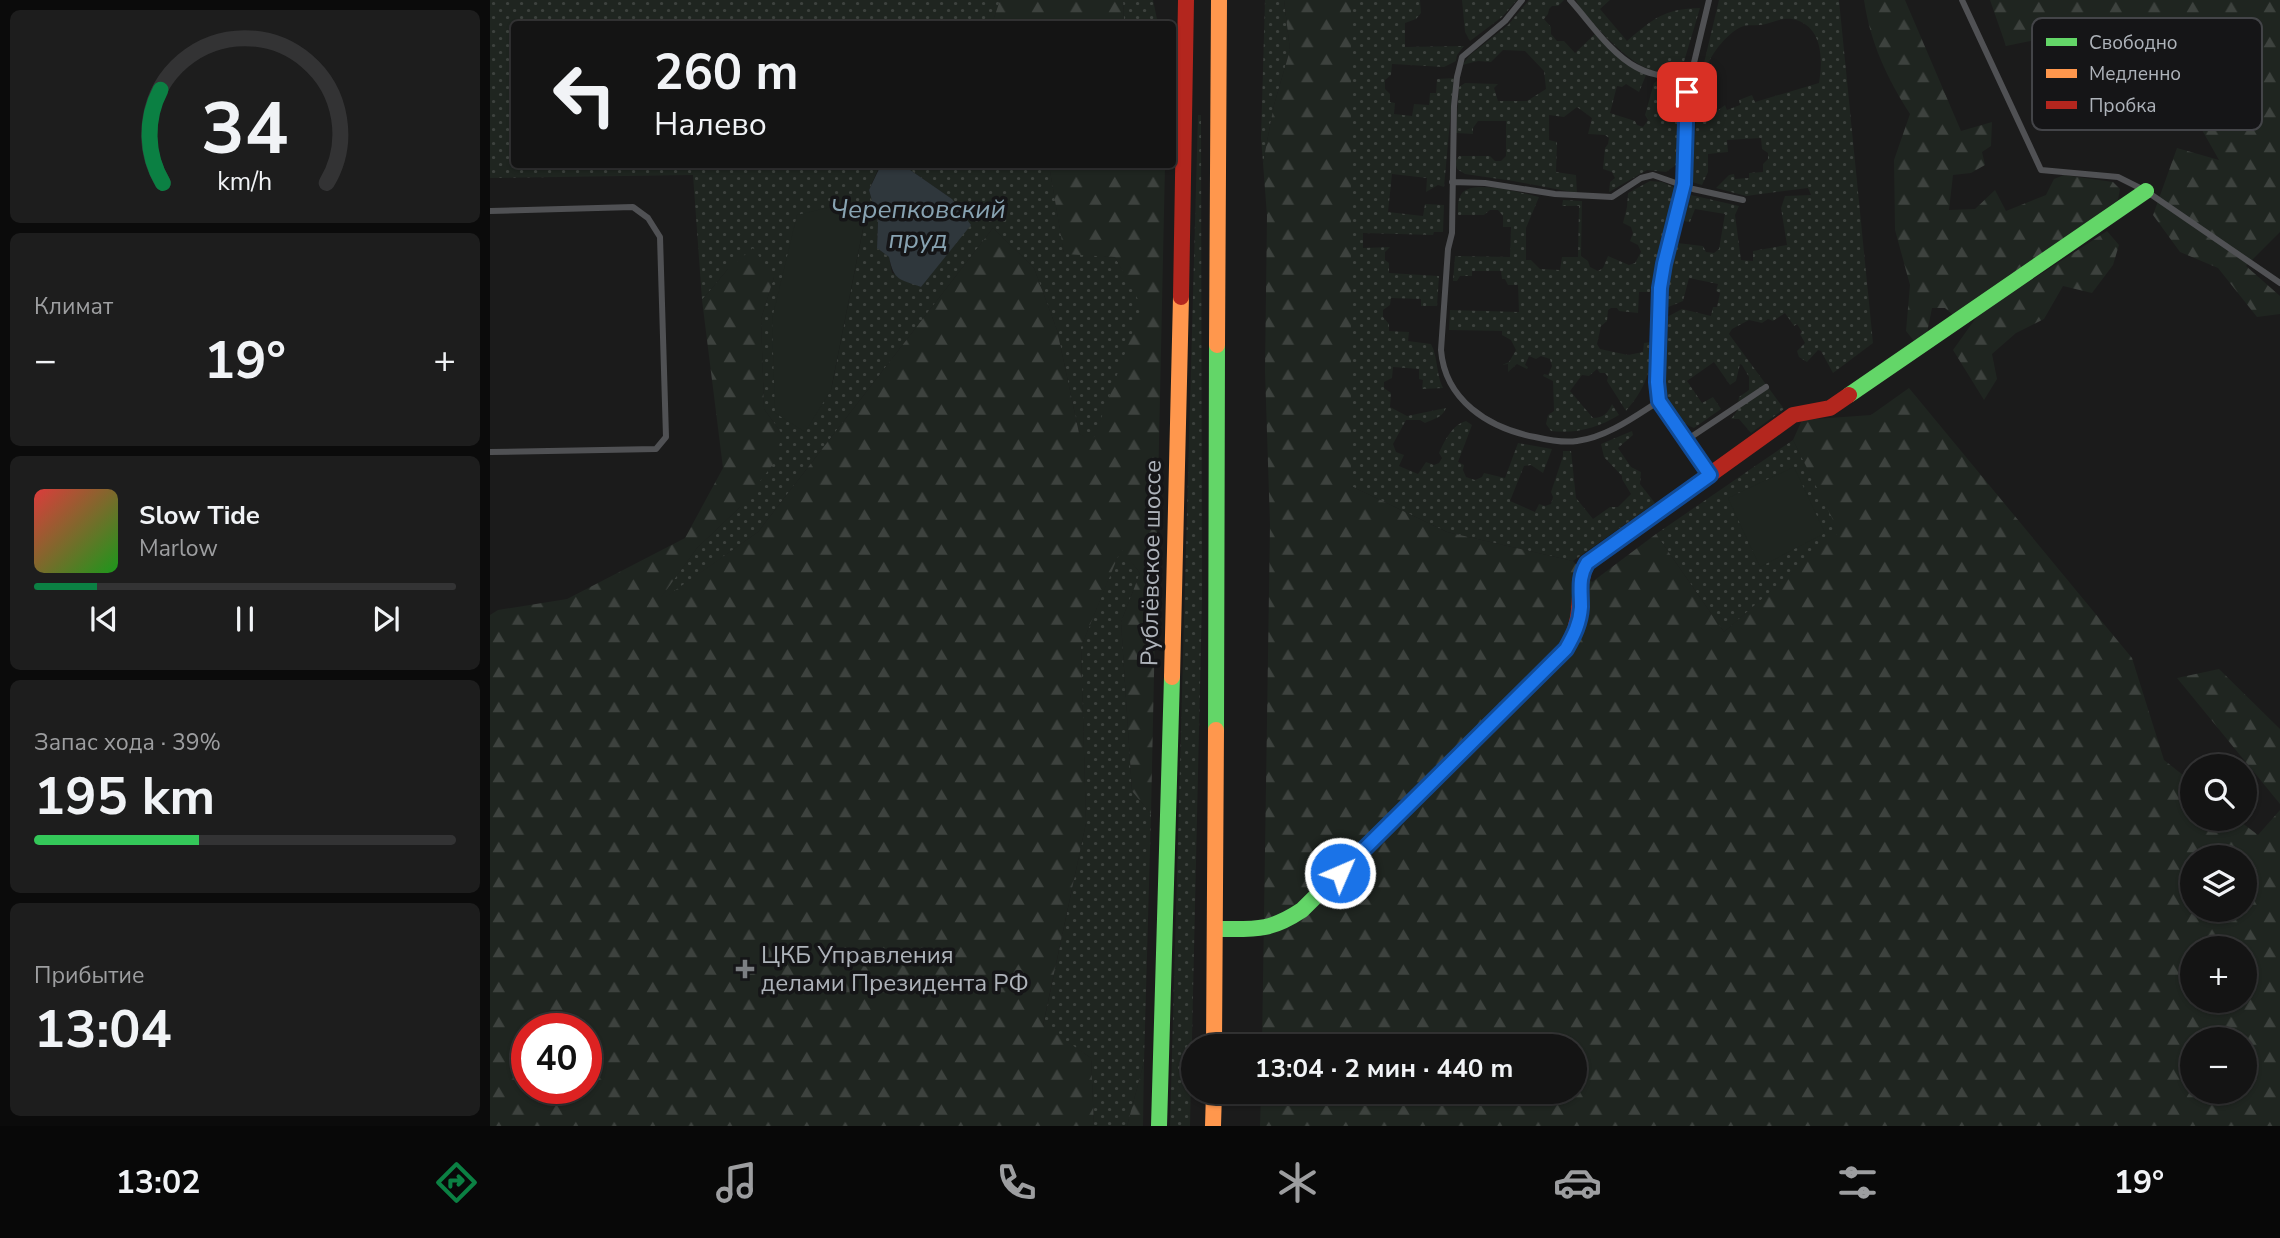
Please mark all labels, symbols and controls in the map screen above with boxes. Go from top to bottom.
legend [2032,18,2262,130]
text: Свободно [2089,30,2178,56]
text: 260 m [654,39,798,106]
icon: left [539,49,630,140]
text: Медленно [2089,61,2181,87]
pin [1657,62,1717,122]
icon: arrive [1668,73,1706,111]
text: 34 [201,79,289,179]
text: Пробка [2089,93,2156,119]
text: Налево [654,103,767,146]
text: km/h [217,164,273,198]
water label: Черепковский пруд [830,192,1006,257]
text: Климат [34,291,113,322]
text: 19° [204,325,286,396]
text: − [34,335,57,386]
text: + [433,335,456,386]
street label: Рублёвское шоссе [1133,460,1169,666]
text: Slow Tide [139,498,260,533]
text: Marlow [139,533,218,564]
icon: previous [85,600,123,638]
icon: pause [226,600,264,638]
icon: next [367,600,405,638]
text: Запас хода · 39% [34,727,221,758]
map controls [2180,754,2257,1104]
button: search [2180,754,2257,831]
text: 195 km [34,761,215,832]
position arrow [1303,836,1377,910]
button: layers [2180,845,2257,922]
button: + [2180,936,2257,1013]
place label: ЦКБ Управления делами Президента РФ [761,939,1029,999]
marker: ЦКБ Управления делами Президента РФ [735,959,755,979]
text: Прибытие [34,960,144,991]
text: 13:04 [34,994,172,1065]
speed limit sign: 40 [511,1013,602,1104]
button: − [2180,1027,2257,1104]
text: 13:04 · 2 мин · 440 m [1255,1051,1513,1086]
icon: directions [432,1158,481,1207]
icon: music [712,1158,761,1207]
icon: phone [992,1158,1041,1207]
icon: climate [1273,1158,1322,1207]
icon: car [1553,1158,1602,1207]
icon: filters [1833,1158,1882,1207]
text: 13:02 [116,1161,200,1204]
text: 19° [2114,1161,2164,1204]

